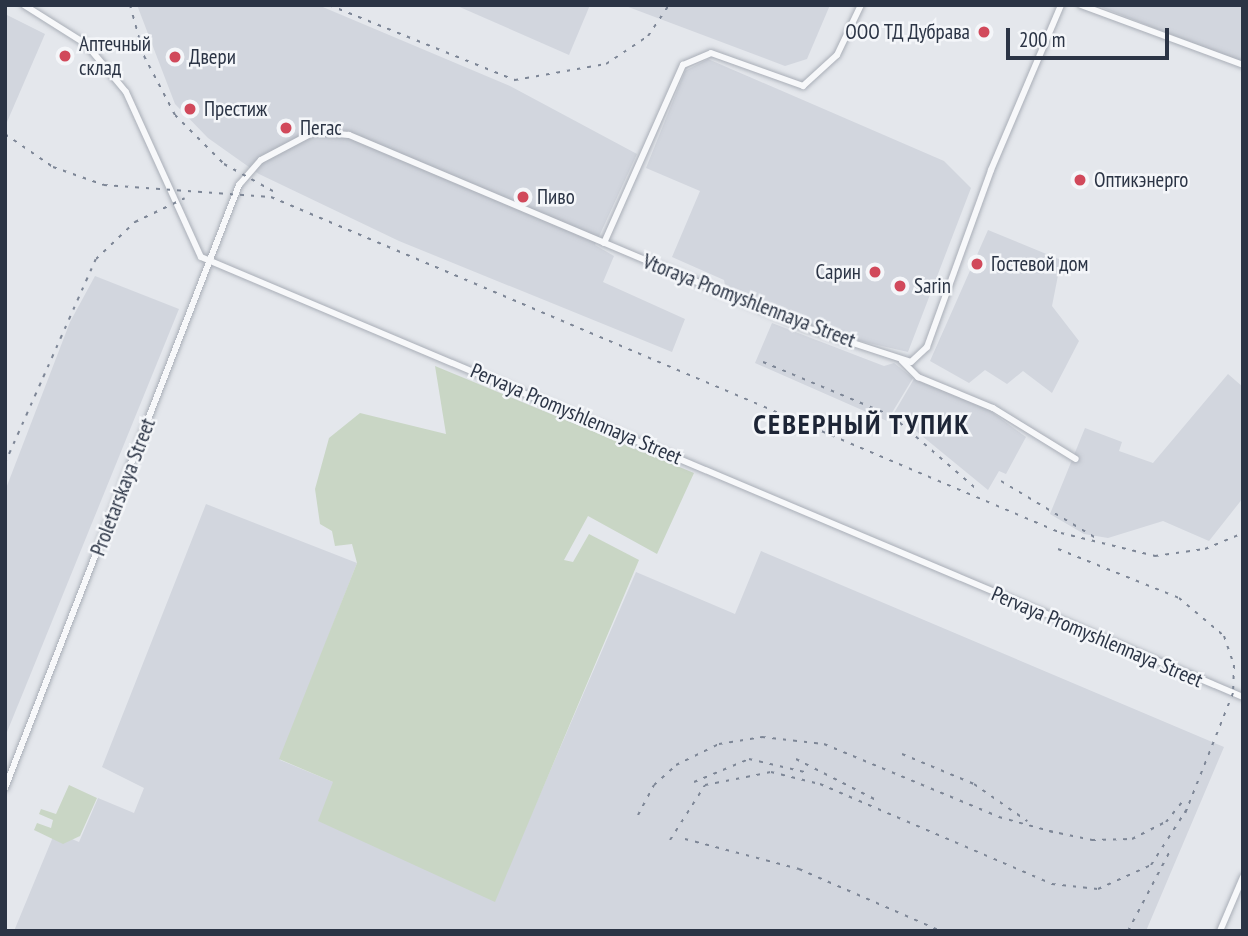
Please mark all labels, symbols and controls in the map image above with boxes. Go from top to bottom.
scale bar [1010,14,1173,58]
place label: ООО ТД Дубрава [844,19,970,45]
marker: ООО ТД Дубрава [976,24,992,40]
text: 200 m [1019,26,1065,53]
place label: Аптечный склад [79,31,151,81]
place label: Двери [189,44,236,70]
marker: Аптечный склад [57,48,73,64]
marker: Двери [167,49,183,65]
place label: Престиж [204,96,267,122]
marker: Престиж [182,101,198,117]
place label: Пегас [300,115,342,141]
marker: Пегас [278,120,294,136]
place label: Оптикэнерго [1094,167,1188,193]
marker: Оптикэнерго [1072,172,1088,188]
place label: Пиво [537,184,575,210]
marker: Пиво [515,189,531,205]
street label: Vtoraya Promyshlennaya Street [639,249,859,353]
place label: Гостевой дом [991,251,1089,277]
marker: Гостевой дом [969,256,985,272]
place label: Сарин [816,259,861,285]
marker: Сарин [867,264,883,280]
place label: Sarin [914,273,951,299]
marker: Sarin [892,278,908,294]
street label: Pervaya Promyshlennaya Street [467,358,685,470]
district label: СЕВЕРНЫЙ ТУПИК [755,407,969,441]
street label: Proletarskaya Street [85,415,161,559]
street label: Pervaya Promyshlennaya Street [988,581,1206,693]

